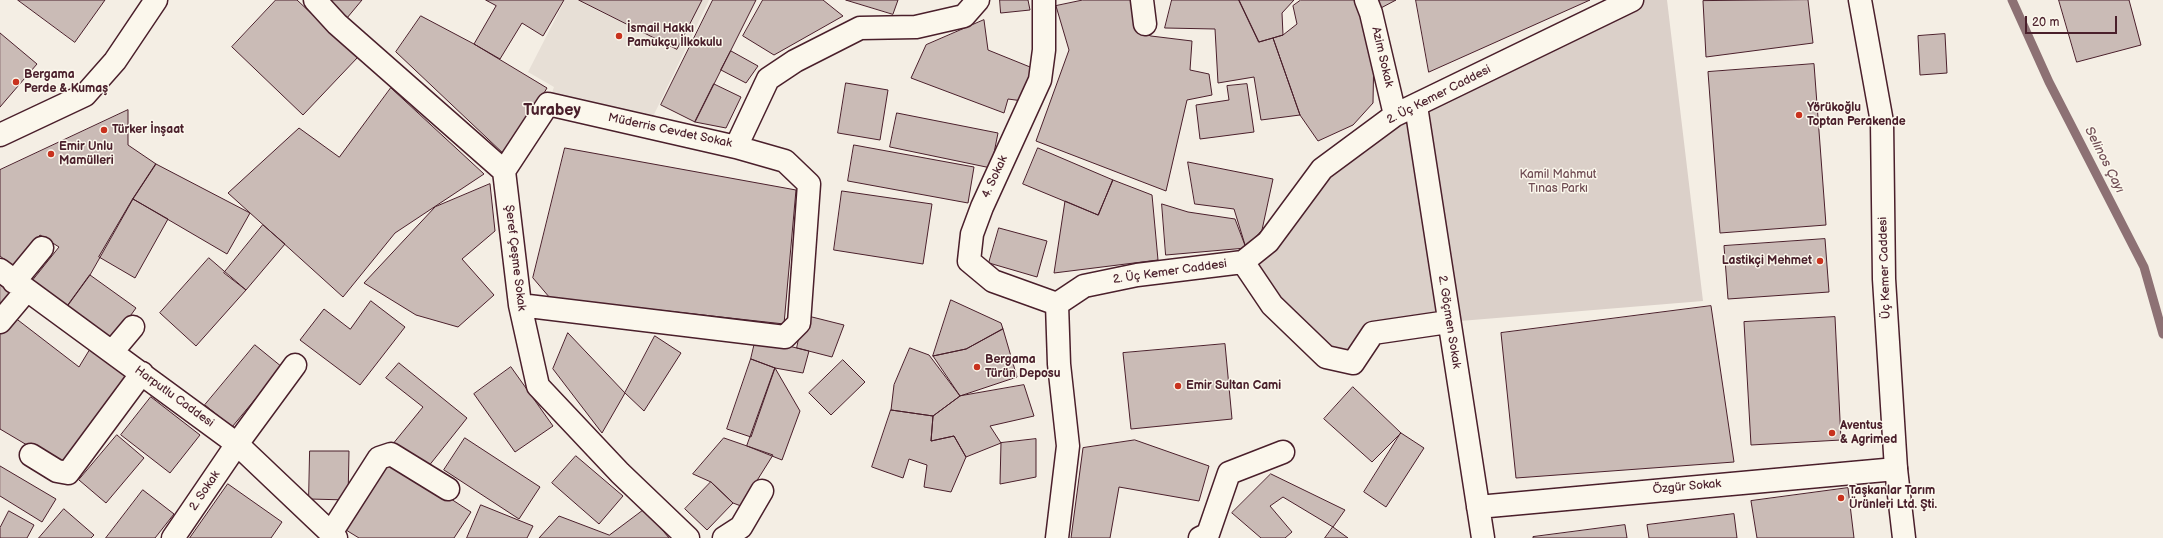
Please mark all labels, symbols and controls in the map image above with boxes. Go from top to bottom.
scale bar [2027,8,2119,34]
text: 20 m [2032,15,2059,30]
place label: İsmail Hakkı Pamukçu İlkokulu [627,22,722,50]
street label: Azim Sokak [1368,25,1396,89]
marker: İsmail Hakkı Pamukçu İlkokulu [614,31,624,41]
street label: 2. Üç Kemer Caddesi [1385,62,1493,128]
place label: Bergama Perde & Kumaş [24,68,108,96]
marker: Bergama Perde & Kumaş [11,77,21,87]
district label: Turabey [523,101,581,121]
place label: Yörükoğlu Toptan Perakende [1807,101,1906,129]
marker: Yörükoğlu Toptan Perakende [1794,110,1804,120]
street label: Müderris Cevdet Sokak [607,111,733,151]
place label: Türker İnşaat [112,123,184,137]
water label: Selinos Çayı [2081,124,2127,196]
marker: Türker İnşaat [99,125,109,135]
place label: Emir Unlu Mamülleri [59,140,114,168]
marker: Emir Unlu Mamülleri [46,149,56,159]
street label: 4. Sokak [979,153,1011,201]
park label: Kamil Mahmut Tınas Parkı [1519,168,1597,196]
street label: Şeref Çeşme Sokak [501,204,529,312]
street label: Üç Kemer Caddesi [1876,217,1894,319]
place label: Lastikçi Mehmet [1722,254,1812,268]
marker: Lastikçi Mehmet [1815,256,1825,266]
street label: 2. Üç Kemer Caddesi [1112,257,1228,287]
street label: 2. Göçmen Sokak [1435,274,1463,370]
place label: Bergama Türün Deposu [985,353,1060,381]
marker: Bergama Türün Deposu [972,362,982,372]
street label: Harputlu Caddesi [131,363,217,431]
place label: Emir Sultan Cami [1186,379,1281,393]
marker: Emir Sultan Cami [1173,381,1183,391]
place label: Aventus & Agrimed [1840,419,1897,447]
marker: Aventus & Agrimed [1827,428,1837,438]
street label: 2. Sokak [186,468,224,514]
street label: Özgür Sokak [1652,477,1722,497]
place label: Taşkanlar Tarım Ürünleri Ltd. Şti. [1849,484,1937,512]
marker: Taşkanlar Tarım Ürünleri Ltd. Şti. [1836,493,1846,503]

